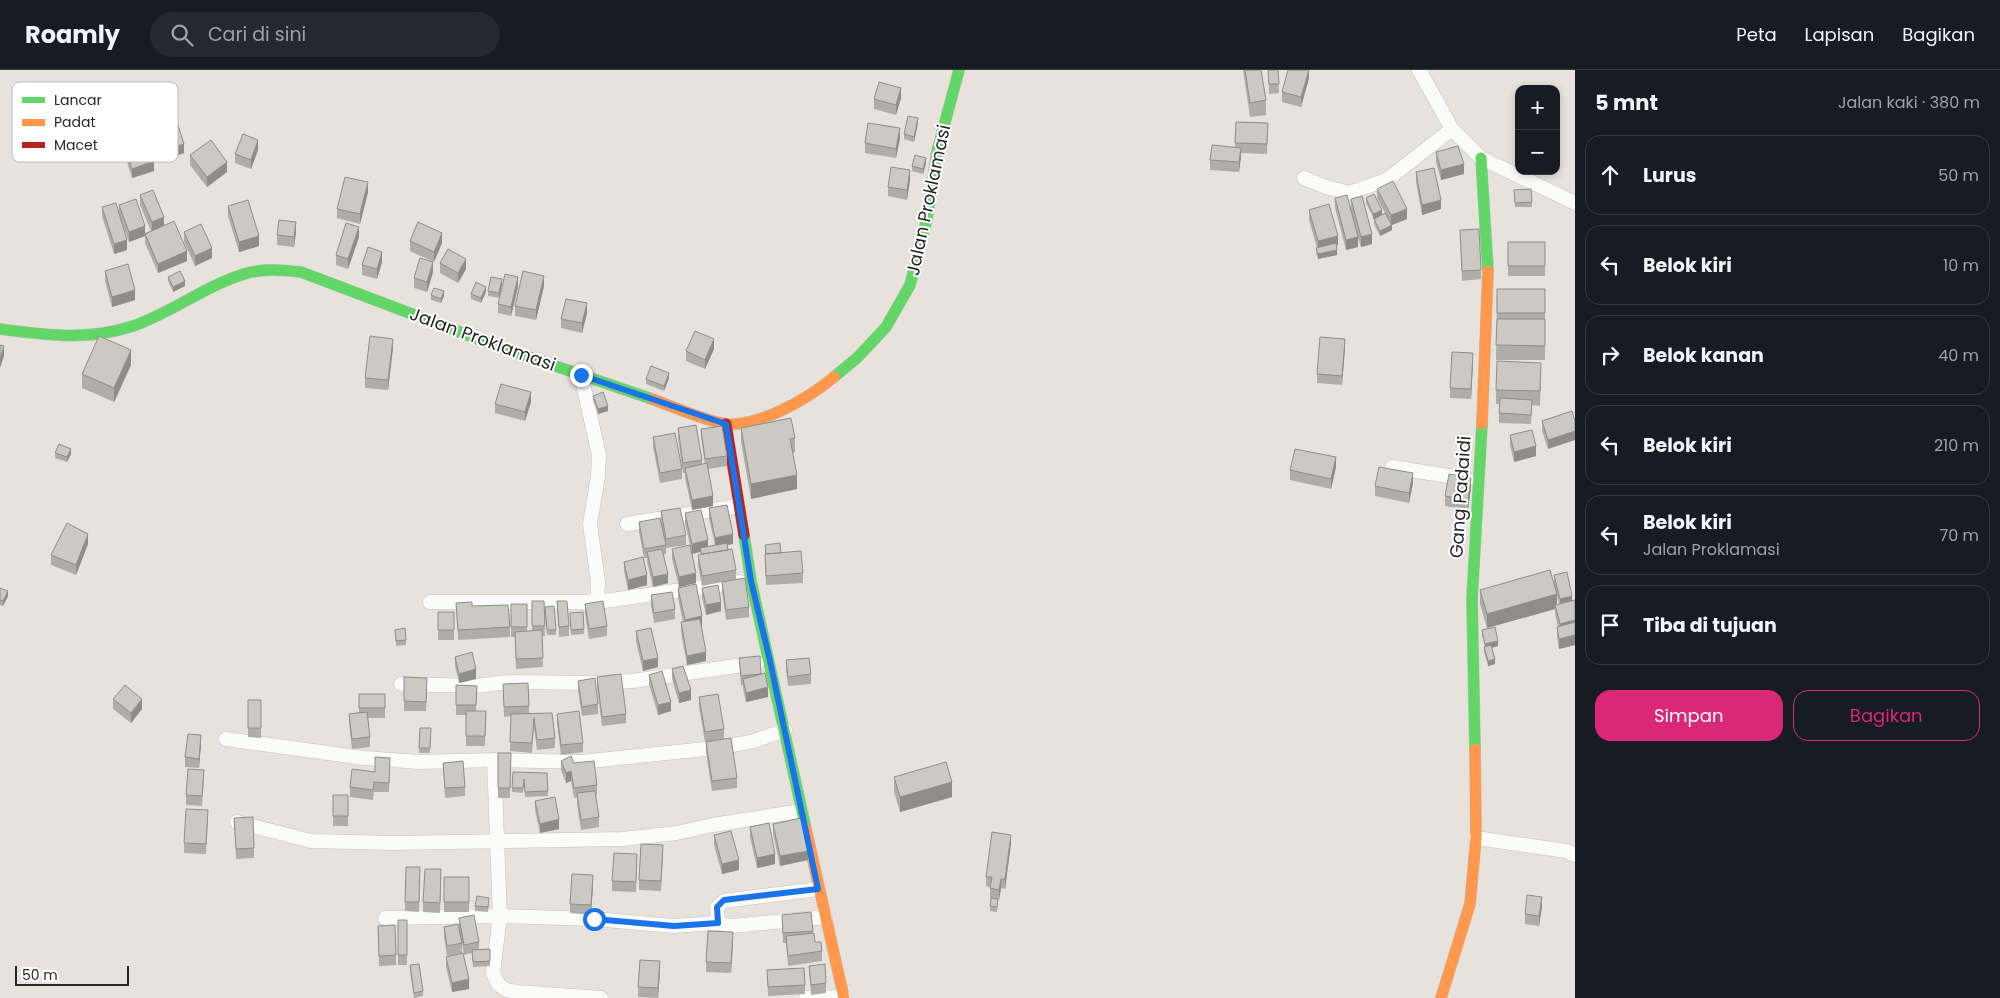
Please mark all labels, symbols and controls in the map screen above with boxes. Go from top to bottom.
search box [150,12,500,57]
text: Roamly [25,18,120,51]
icon: search [168,21,196,49]
text: Cari di sini [208,21,306,48]
text: Peta [1736,22,1777,47]
text: Lapisan [1805,22,1874,47]
text: Bagikan [1902,22,1975,47]
legend [12,82,178,162]
map controls [1515,85,1560,175]
button: + [1515,85,1560,130]
text: 5 mnt [1595,88,1658,117]
text: Lancar [54,90,102,110]
text: Jalan kaki · 380 m [1838,91,1980,114]
text: Padat [54,112,96,132]
street label: Jalan Proklamasi [900,122,956,278]
button: − [1515,130,1560,175]
text: Macet [54,135,98,155]
icon: ahead [1596,161,1624,189]
text: Lurus [1643,162,1696,189]
text: 50 m [1938,164,1979,187]
icon: left [1596,251,1624,279]
text: Belok kiri [1643,252,1732,279]
text: 10 m [1943,254,1979,277]
street label: Jalan Proklamasi [407,301,559,377]
icon: right [1596,341,1624,369]
text: Belok kanan [1643,342,1764,369]
text: 40 m [1938,344,1979,367]
route end [570,364,593,387]
icon: left [1596,431,1624,459]
text: Belok kiri [1643,432,1732,459]
text: 210 m [1934,434,1979,457]
street label: Gang Padaidi [1443,435,1477,559]
text: Belok kiri [1643,509,1732,536]
icon: left [1596,521,1624,549]
text: 70 m [1939,524,1979,547]
text: Jalan Proklamasi [1643,538,1780,561]
icon: arrive [1596,611,1624,639]
text: Tiba di tujuan [1643,612,1777,639]
button: Simpan [1595,690,1783,741]
button: Bagikan [1793,690,1980,741]
route start [583,908,606,931]
scale bar [15,963,129,986]
text: 50 m [22,965,58,985]

